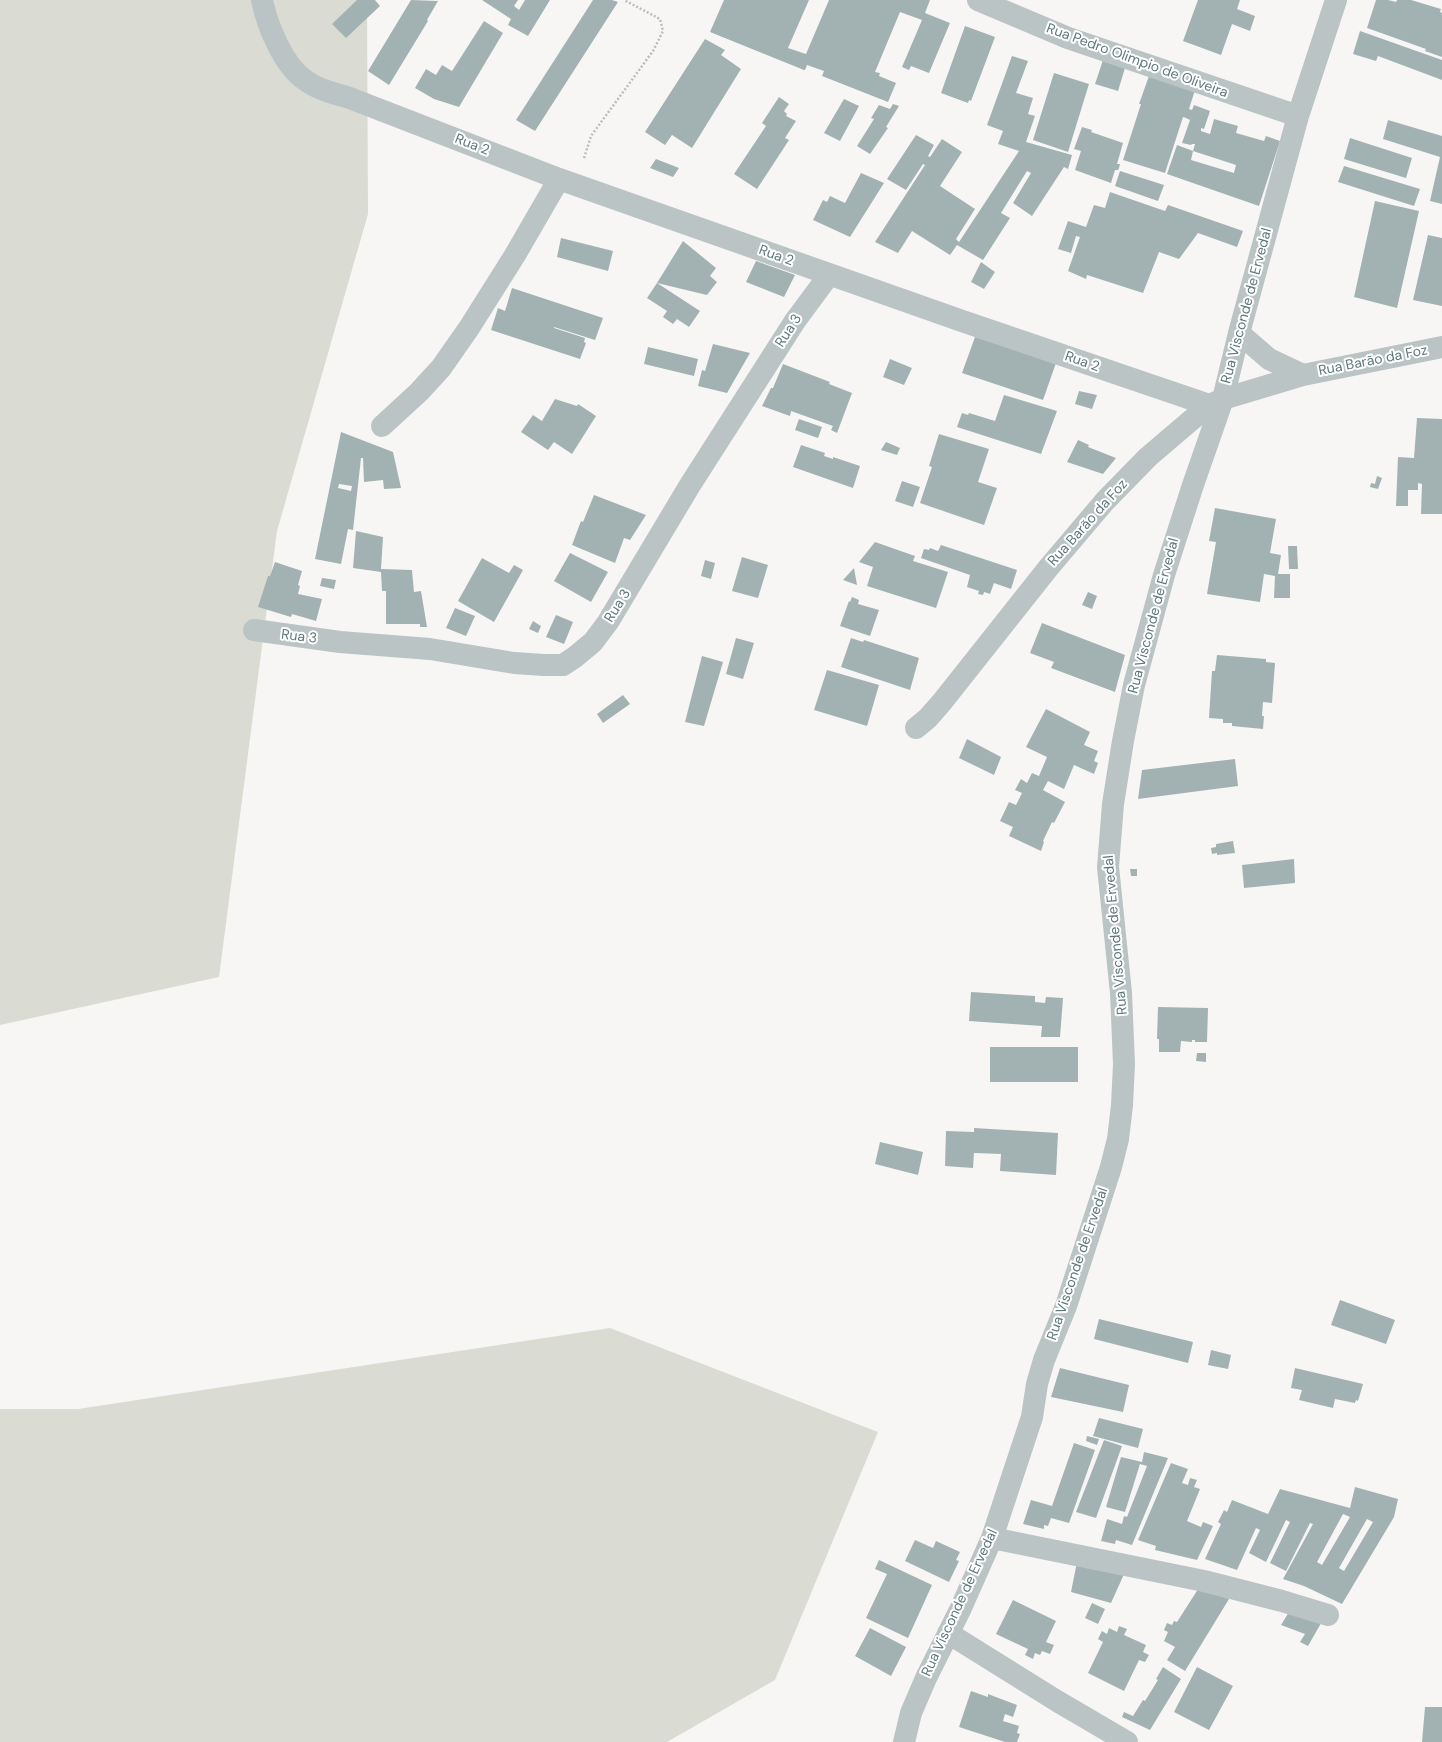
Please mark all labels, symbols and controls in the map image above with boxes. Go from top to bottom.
street label: Rua Pedro Olimpio de Oliveira [1044,20,1230,102]
street label: Rua 2 [452,131,492,159]
street label: Rua Visconde de Ervedal [1218,226,1276,386]
street label: Rua 2 [756,242,796,270]
street label: Rua 3 [772,311,806,351]
street label: Rua Barão da Foz [1317,342,1429,380]
street label: Rua 2 [1062,348,1102,376]
street label: Rua Barão da Foz [1045,476,1131,570]
street label: Rua Visconde de Ervedal [1125,536,1183,696]
street label: Rua 3 [601,586,635,626]
street label: Rua 3 [280,626,318,648]
street label: Rua Visconde de Ervedal [1101,854,1131,1016]
street label: Rua Visconde de Ervedal [1044,1185,1112,1343]
street label: Rua Visconde de Ervedal [919,1527,1001,1679]

